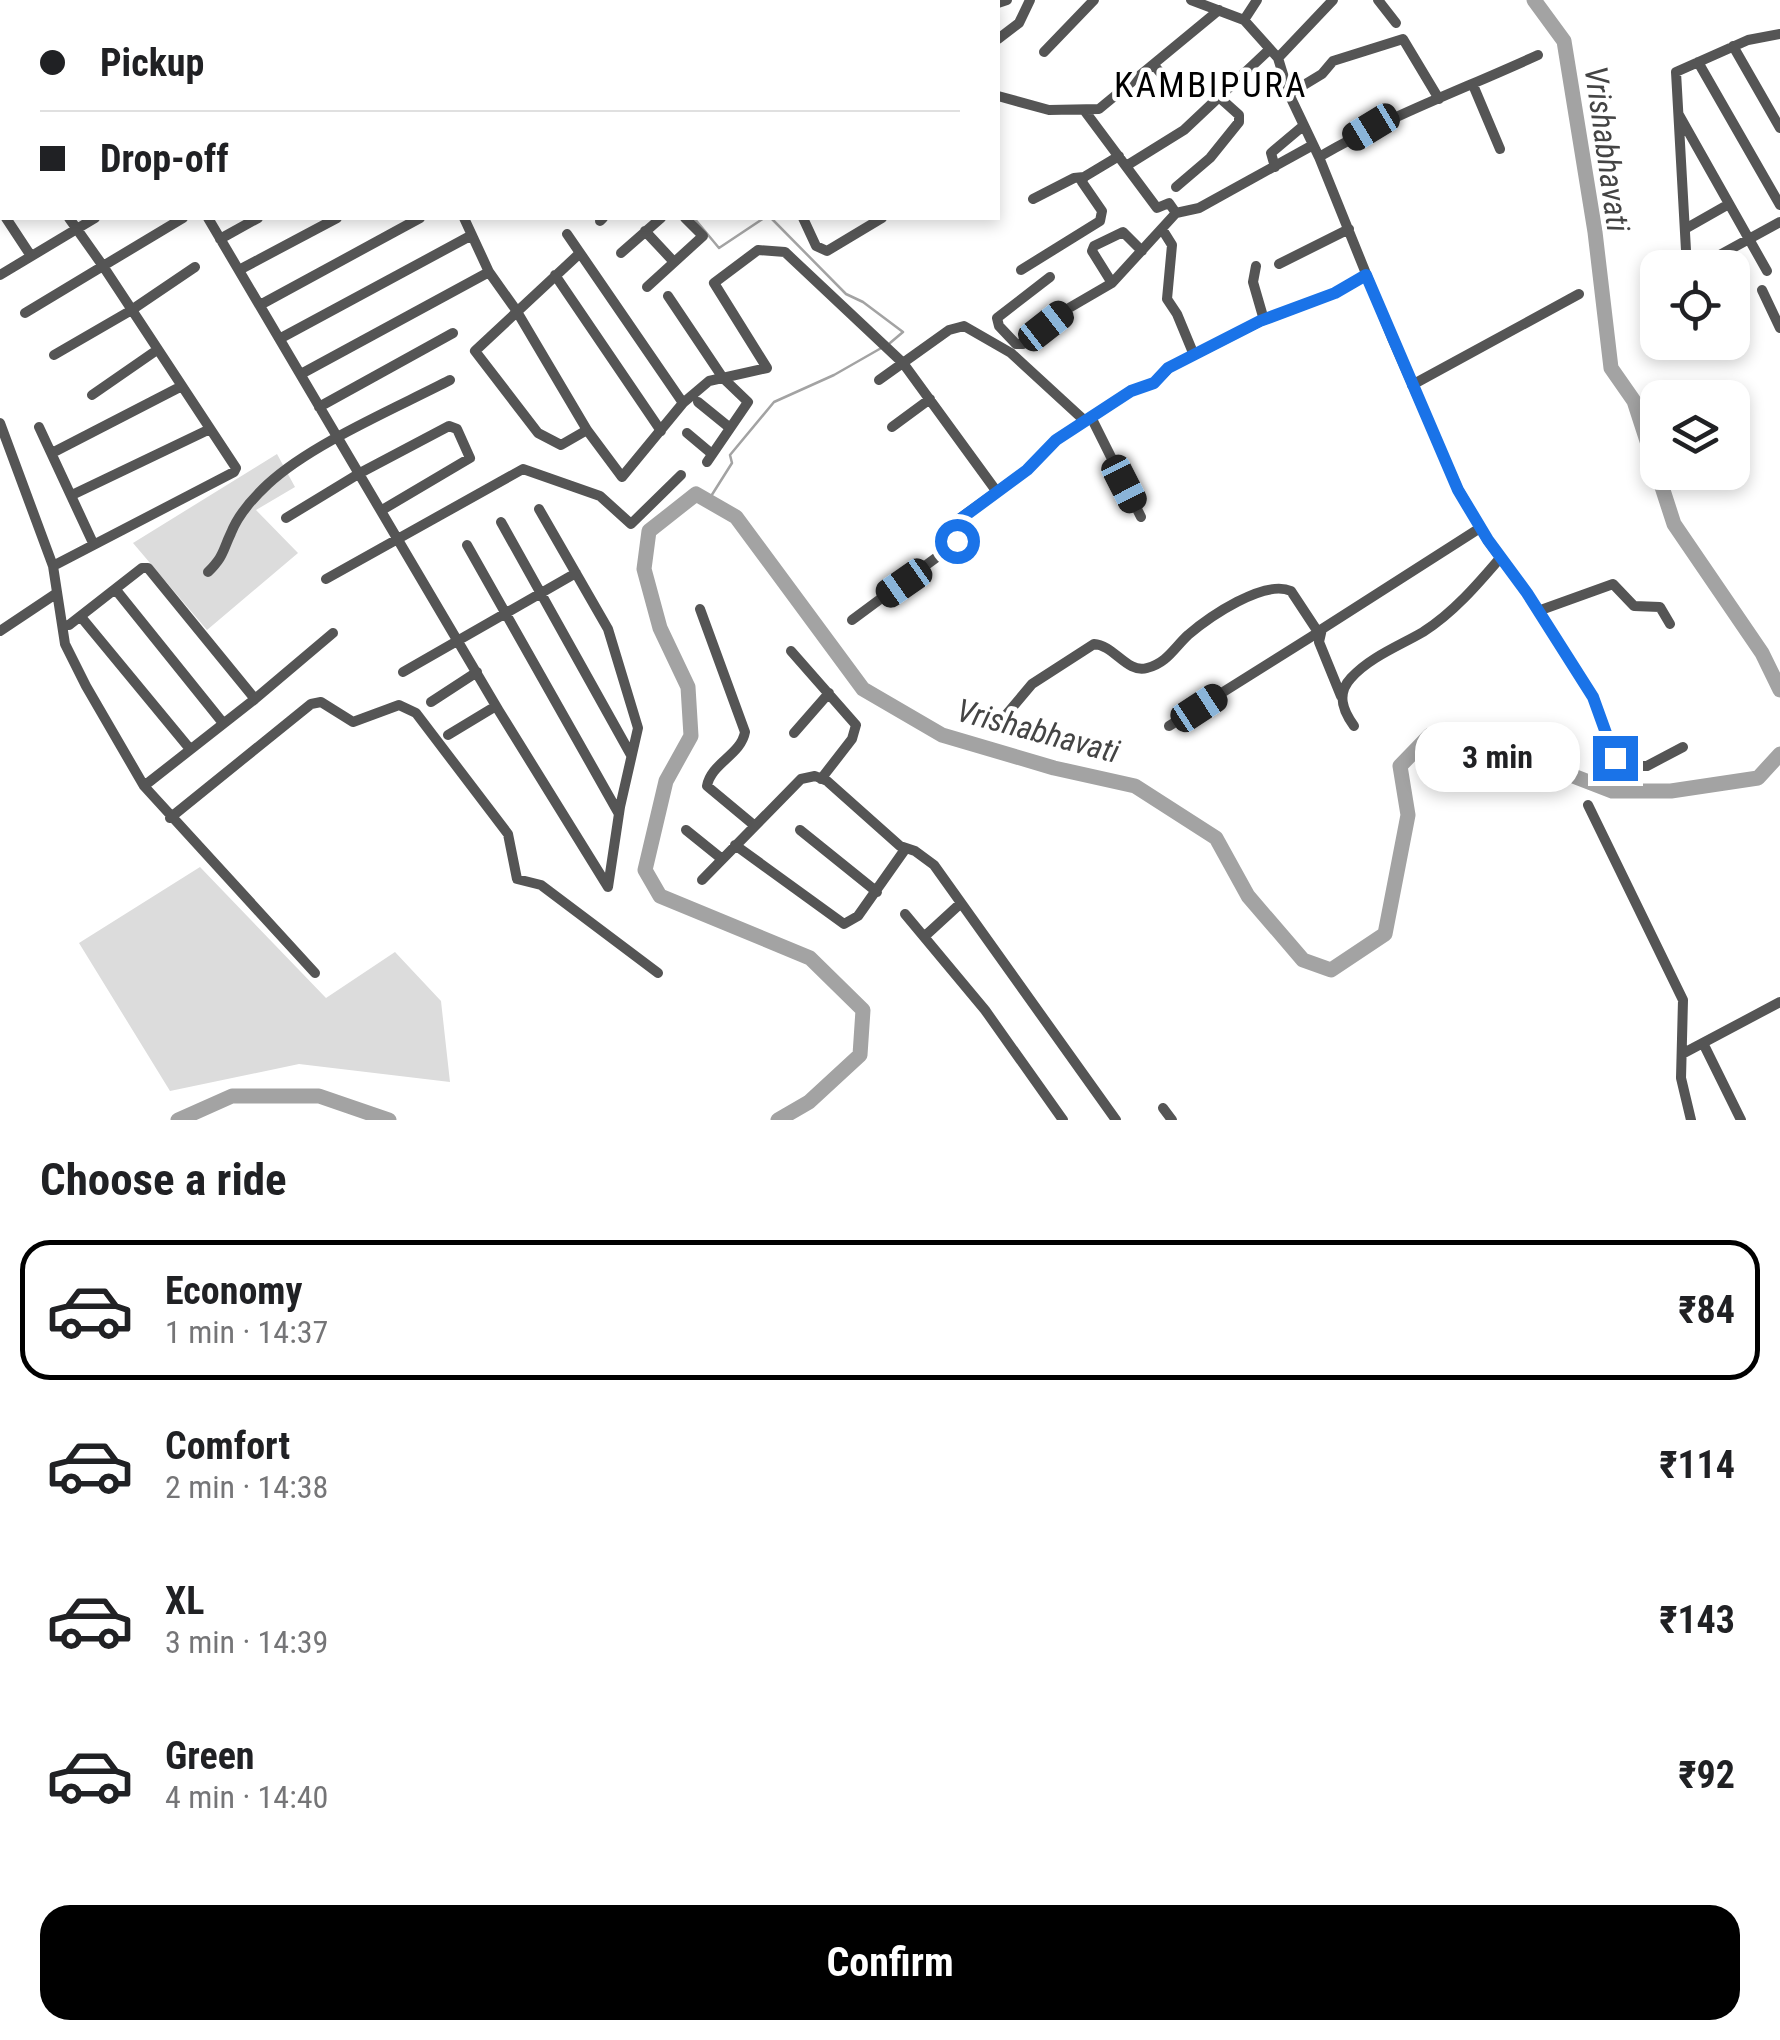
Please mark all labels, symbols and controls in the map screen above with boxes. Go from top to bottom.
text: Pickup [100,41,204,85]
water label: Vrishabhavati [1577,64,1638,235]
district label: KAMBIPURA [1114,65,1308,106]
car [1338,99,1404,155]
text: Drop-off [100,137,229,181]
map controls [1640,250,1750,490]
button: locate [1640,250,1750,360]
car [1013,296,1079,356]
button: layers [1640,380,1750,490]
car [1097,450,1151,518]
route start [935,519,980,564]
car [871,554,937,612]
car [1166,679,1232,737]
water label: Vrishabhavati [953,691,1124,771]
callout: 3 min [1415,723,1580,793]
route end [1593,736,1638,781]
text: 3 min [1462,738,1533,776]
text: Choose a ride [40,1153,287,1206]
icon: car [45,1265,135,1355]
text: Economy [165,1269,302,1313]
text: ₹84 [1679,1288,1735,1332]
text: 1 min · 14:37 [165,1313,328,1351]
icon: car [45,1420,135,1510]
text: Comfort [165,1424,290,1468]
text: ₹114 [1659,1443,1735,1487]
text: 2 min · 14:38 [165,1468,328,1506]
icon: car [45,1575,135,1665]
text: XL [165,1579,204,1623]
text: ₹143 [1659,1598,1735,1642]
text: 3 min · 14:39 [165,1623,328,1661]
icon: car [45,1730,135,1820]
text: Green [165,1734,255,1778]
text: ₹92 [1679,1753,1735,1797]
text: 4 min · 14:40 [165,1778,328,1816]
button: Confirm [40,1905,1740,2020]

